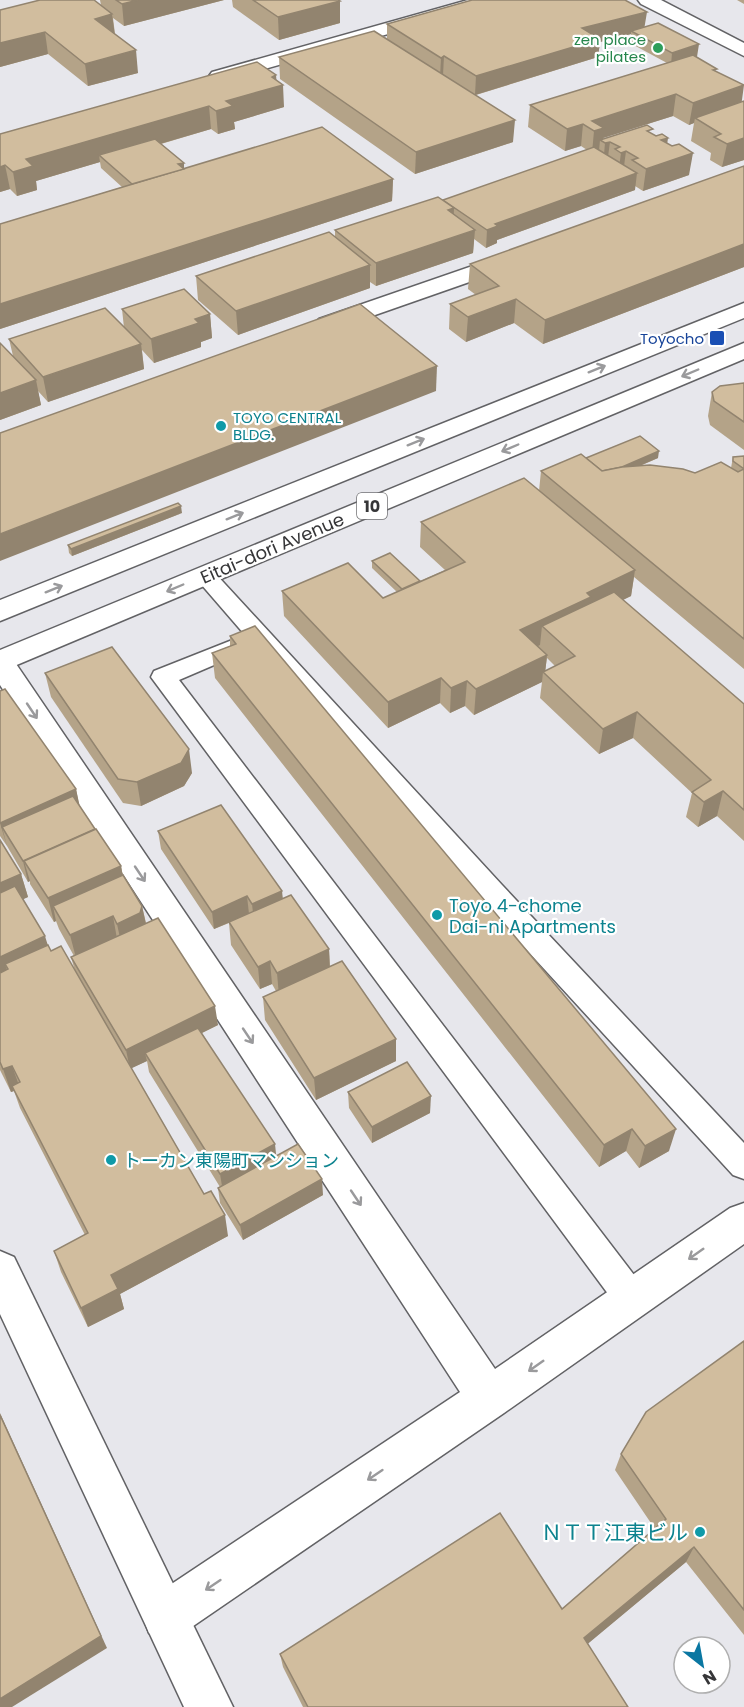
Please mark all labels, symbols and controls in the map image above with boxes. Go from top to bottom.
place label: zen place pilates [574,29,646,67]
marker: zen place pilates [651,41,665,55]
place label: Toyocho [640,328,704,349]
marker: Toyocho [708,329,726,347]
one-way arrow [587,363,605,374]
one-way arrow [681,368,700,379]
place label: TOYO CENTRAL BLDG. [233,407,342,445]
marker: TOYO CENTRAL BLDG. [214,419,228,433]
one-way arrow [406,436,424,447]
one-way arrow [501,443,520,454]
road number: 10 [357,493,387,519]
street label: Eitai-dori Avenue [196,506,348,590]
one-way arrow [225,510,244,521]
one-way arrow [44,583,63,594]
one-way arrow [167,583,185,594]
one-way arrow [26,702,38,719]
one-way arrow [134,865,146,881]
place label: Toyo 4-chome Dai-ni Apartments [449,893,616,939]
marker: Toyo 4-chome Dai-ni Apartments [430,908,444,922]
one-way arrow [242,1027,254,1044]
place label: トーカン東陽町マンション [123,1148,339,1173]
marker: トーカン東陽町マンション [104,1153,118,1167]
one-way arrow [350,1190,362,1206]
one-way arrow [688,1248,705,1260]
one-way arrow [528,1360,545,1372]
one-way arrow [367,1470,384,1482]
place label: ＮＴＴ江東ビル [541,1518,688,1547]
marker: ＮＴＴ江東ビル [693,1525,707,1539]
one-way arrow [206,1579,222,1591]
north arrow [672,1635,732,1695]
text: N [698,1664,721,1690]

